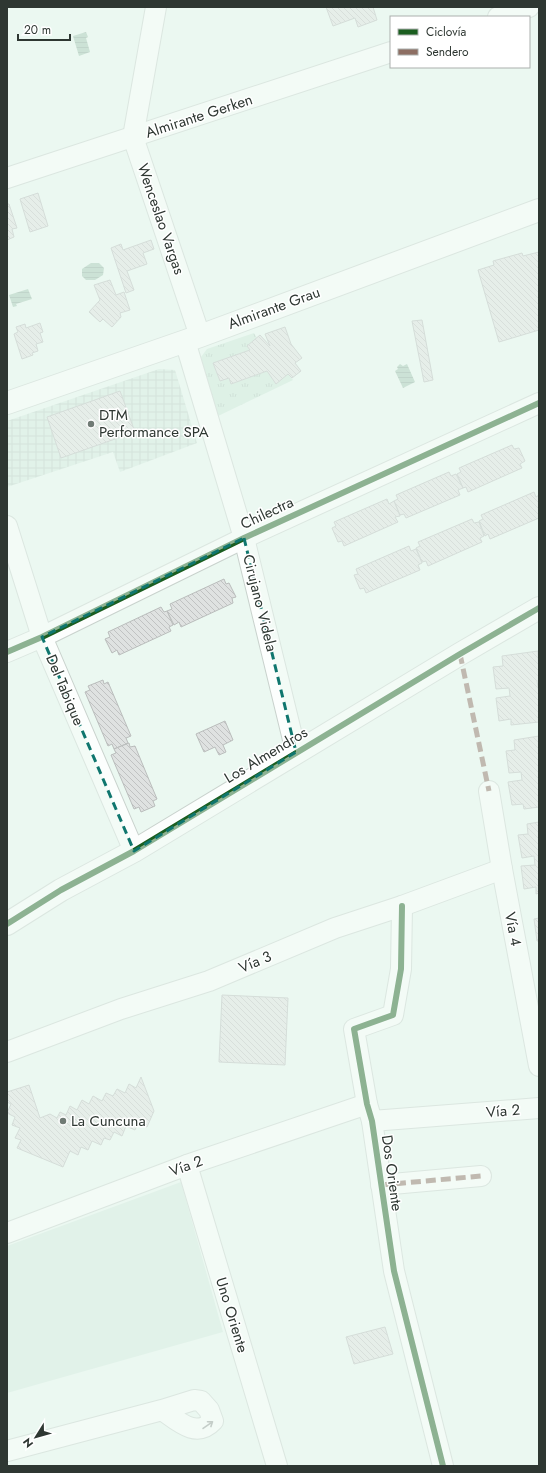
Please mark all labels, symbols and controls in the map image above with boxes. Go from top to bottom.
scale bar [18,16,70,42]
legend [390,16,530,68]
text: 20 m [24,21,51,39]
text: Ciclovía [426,23,467,41]
text: Sendero [426,43,469,61]
street label: Almirante Gerken [143,88,255,144]
street label: Wenceslao Vargas [132,161,190,277]
street label: Almirante Grau [225,281,323,335]
place label: DTM Performance SPA [99,404,209,443]
marker: DTM Performance SPA [86,419,96,429]
street label: Chilectra [237,491,297,535]
street label: Cirujano Videla [237,552,283,654]
street label: Del Tabique [40,651,90,729]
street label: Los Almendros [220,721,312,789]
street label: Vía 4 [499,910,527,948]
street label: Vía 3 [235,945,275,979]
street label: Vía 2 [485,1099,521,1123]
place label: La Cuncuna [71,1110,146,1132]
marker: La Cuncuna [58,1116,68,1126]
street label: Dos Oriente [376,1133,408,1213]
street label: Vía 2 [166,1150,206,1182]
street label: Uno Oriente [210,1275,254,1356]
north arrow [16,1417,56,1457]
one-way arrow [202,1421,213,1429]
text: N [19,1435,37,1451]

